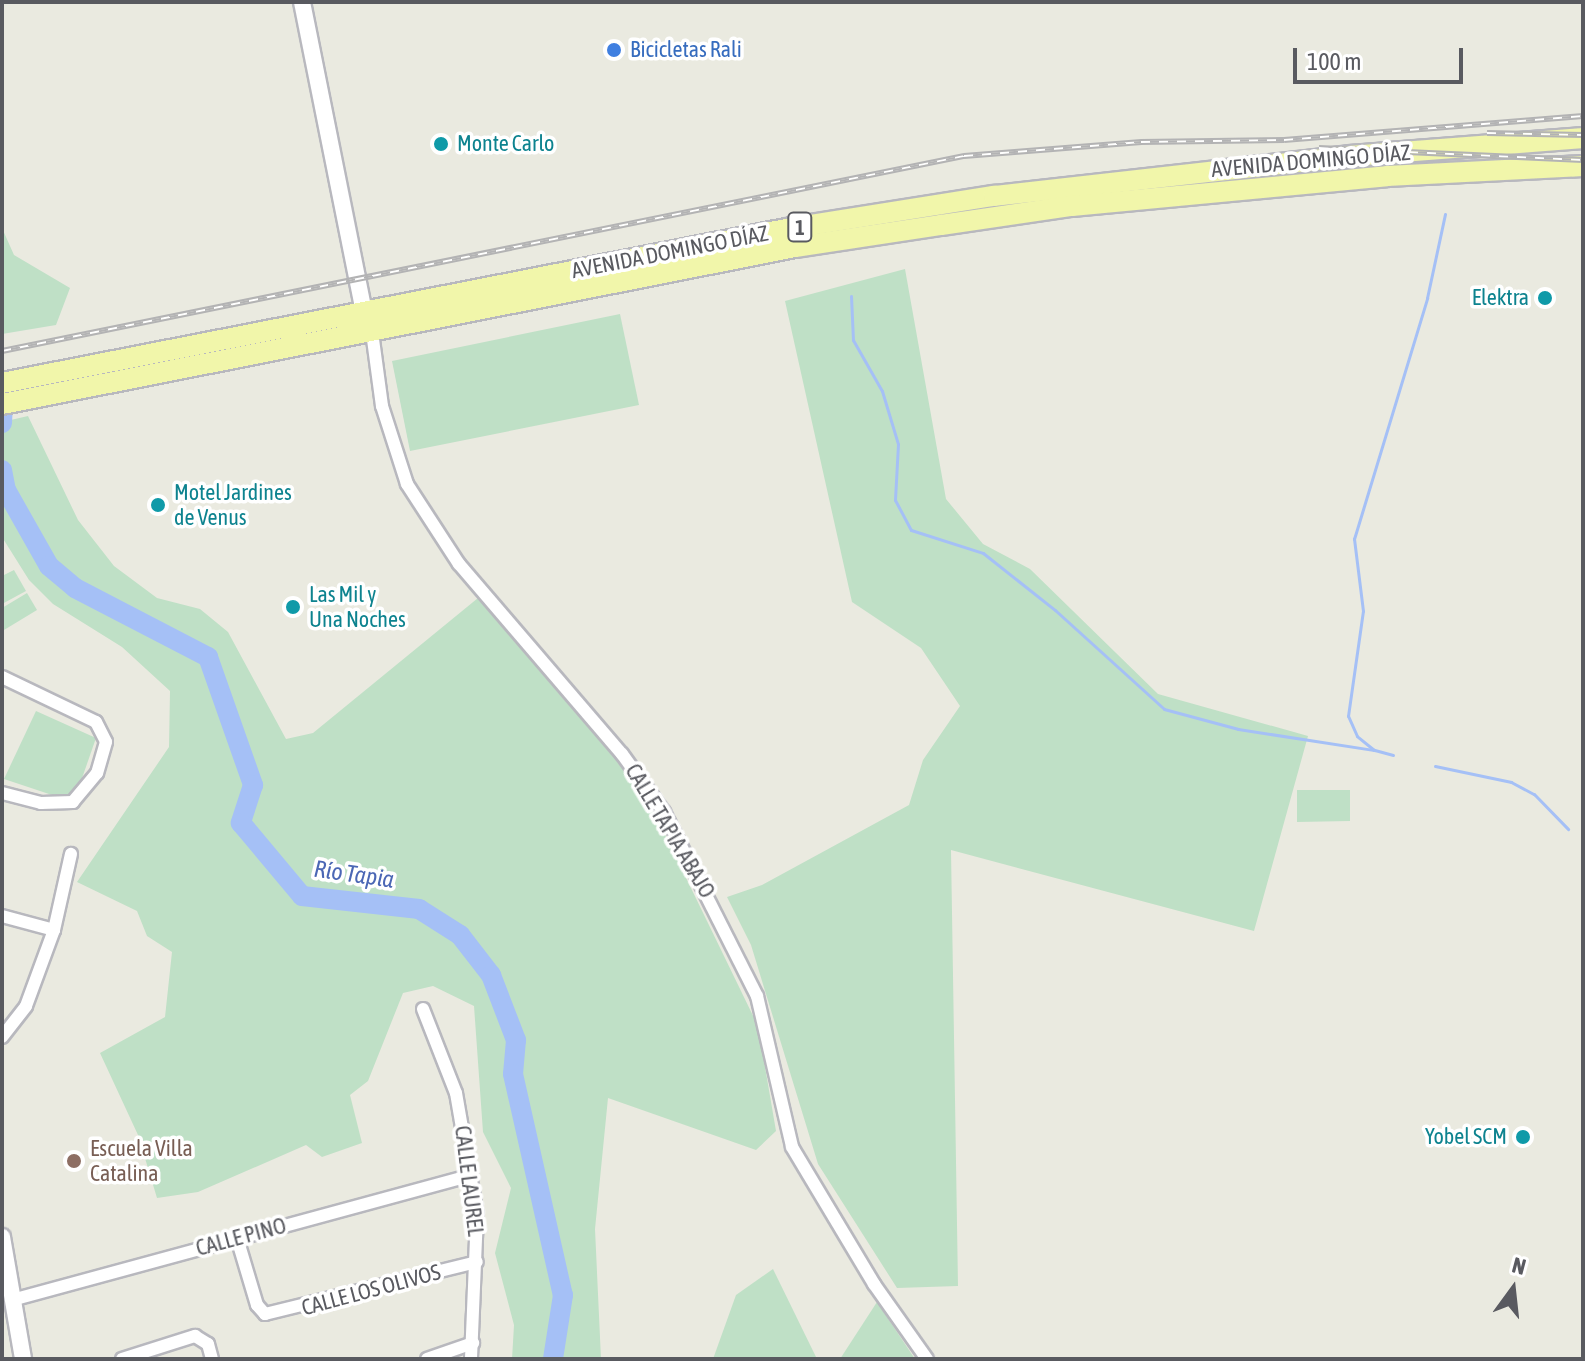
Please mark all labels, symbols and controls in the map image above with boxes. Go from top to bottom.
scale bar [1297,32,1467,82]
place label: Bicicletas Rali [630,37,742,63]
marker: Bicicletas Rali [605,41,623,59]
text: 100 m [1307,48,1361,75]
place label: Monte Carlo [457,131,554,157]
marker: Monte Carlo [432,135,450,153]
street label: AVENIDA DOMINGO DÍAZ [1210,139,1412,183]
road number: 1 [786,211,814,243]
street label: AVENIDA DOMINGO DÍAZ [569,220,771,284]
place label: Elektra [1472,285,1529,311]
marker: Elektra [1536,289,1554,307]
place label: Motel Jardines de Venus [174,479,292,530]
marker: Motel Jardines de Venus [149,496,167,514]
place label: Las Mil y Una Noches [309,581,406,632]
marker: Las Mil y Una Noches [284,598,302,616]
street label: CALLE TAPIA ABAJO [620,759,720,903]
water label: Río Tapia [312,854,396,894]
street label: CALLE LAUREL [449,1124,489,1238]
place label: Yobel SCM [1425,1124,1507,1150]
marker: Yobel SCM [1514,1128,1532,1146]
place label: Escuela Villa Catalina [90,1135,193,1186]
marker: Escuela Villa Catalina [65,1152,83,1170]
street label: CALLE PINO [193,1212,289,1262]
north arrow [1473,1249,1553,1329]
text: N [1510,1252,1529,1280]
street label: CALLE LOS OLIVOS [299,1259,443,1321]

